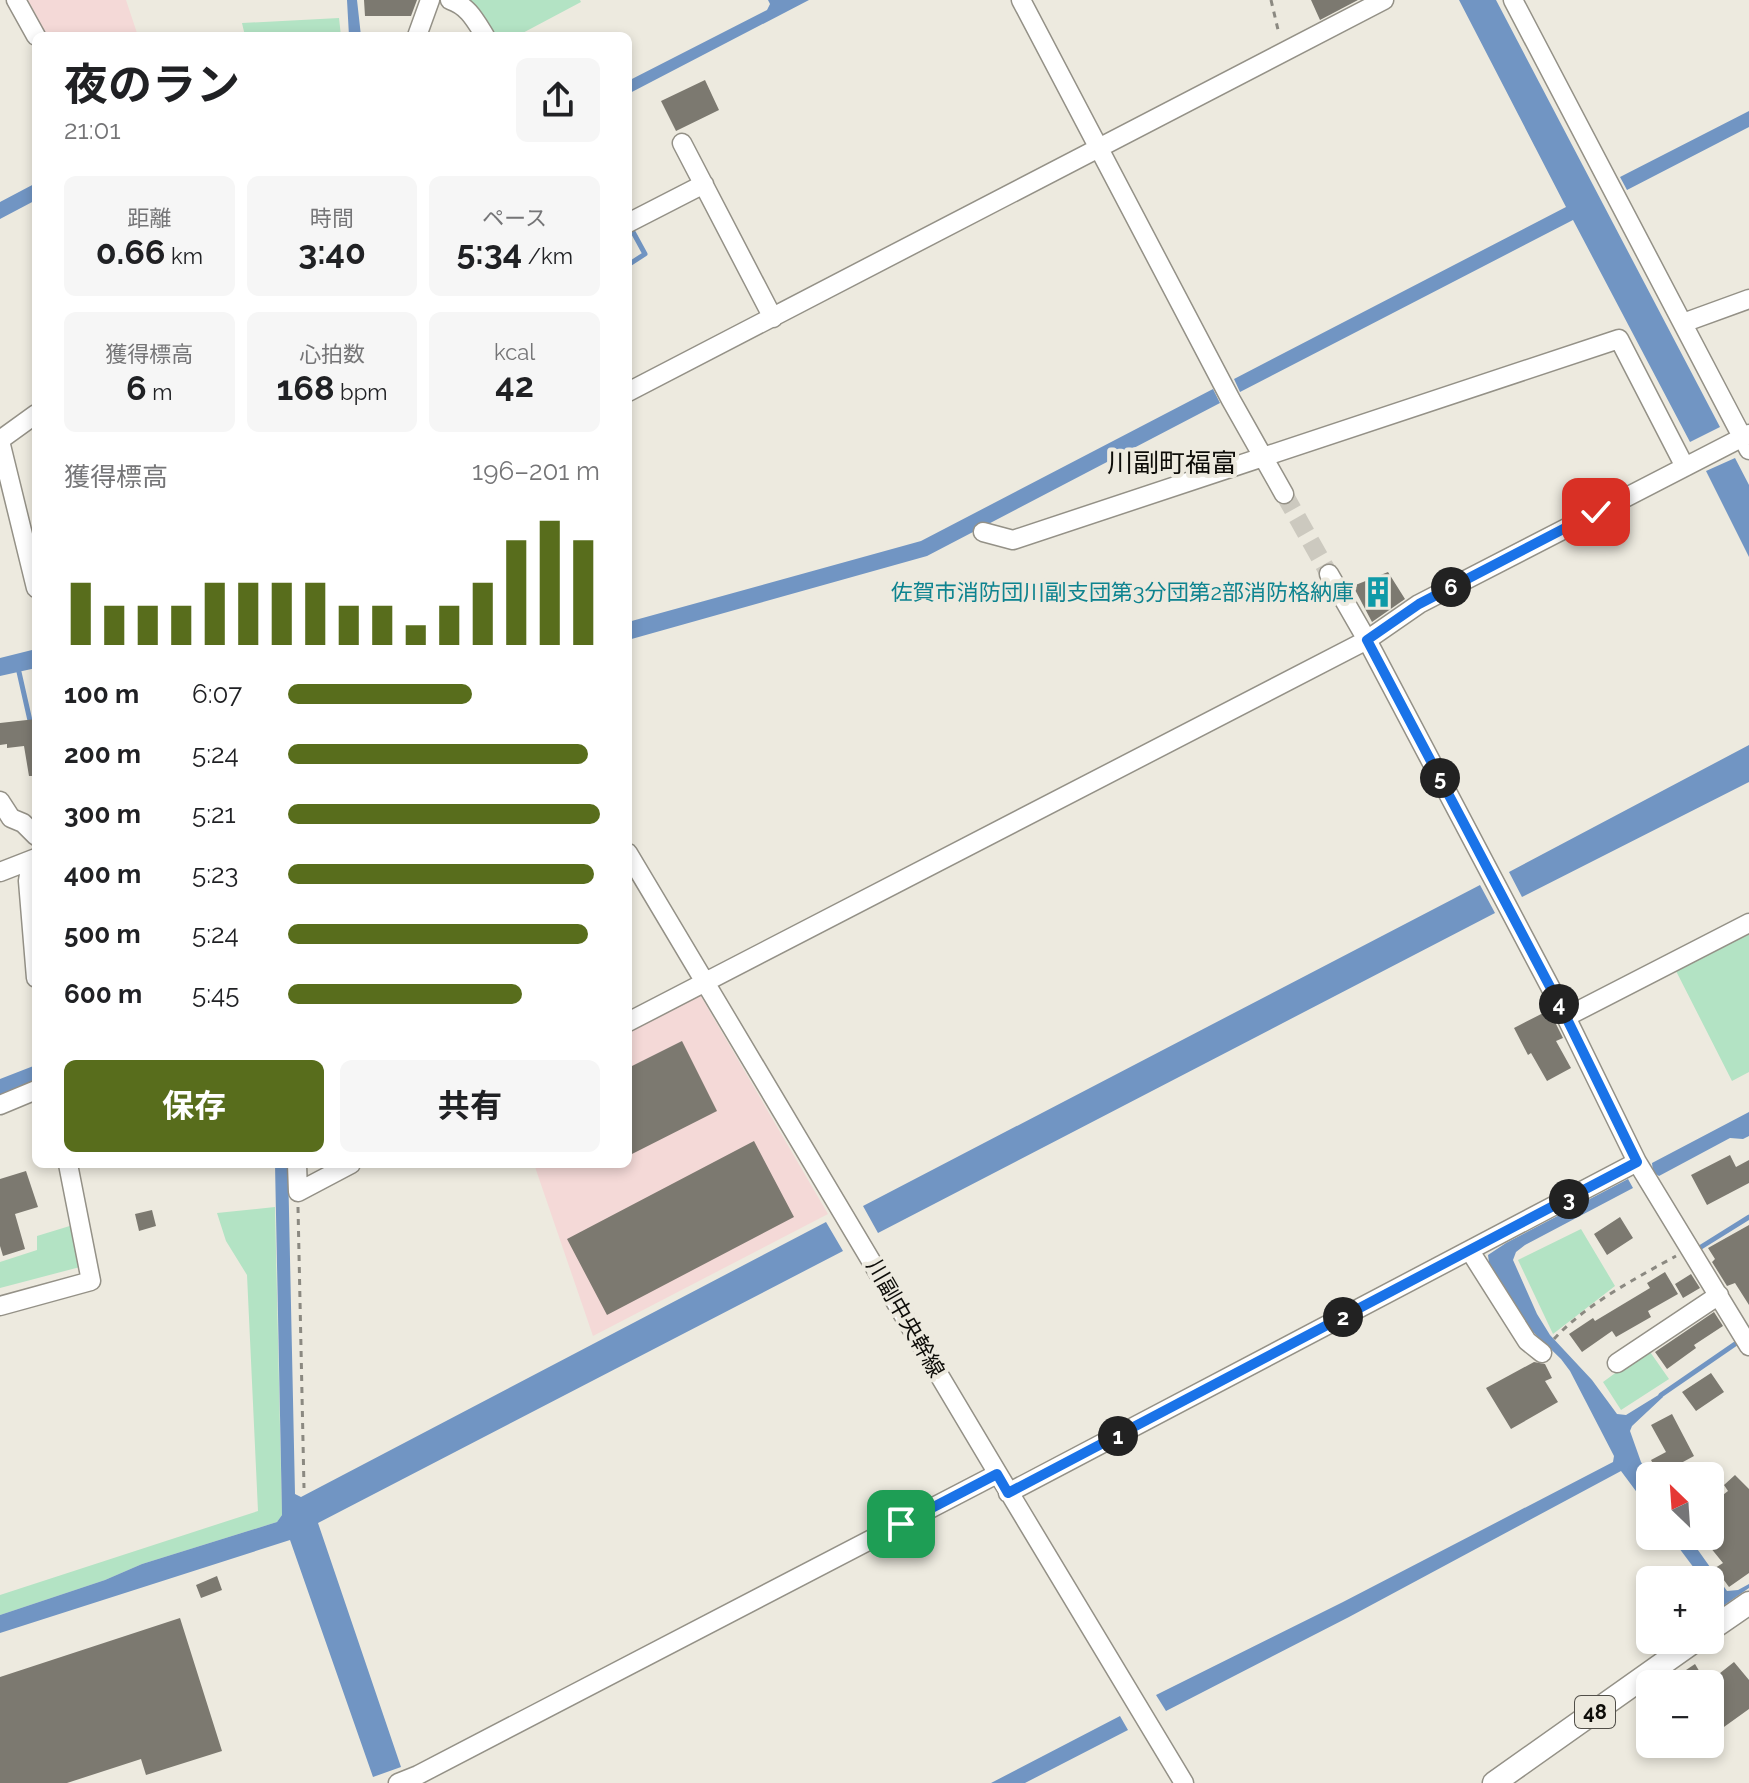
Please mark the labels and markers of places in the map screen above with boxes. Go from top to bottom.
pin [1562,478,1630,546]
pin: 6 [1431,567,1471,607]
building icon: 佐賀市消防団川副支団第3分団第2部消防格納庫 [1361,575,1395,609]
place label: 佐賀市消防団川副支団第3分団第2部消防格納庫 [891,579,1354,605]
pin: 5 [1420,758,1460,798]
pin: 4 [1539,984,1579,1024]
pin: 3 [1549,1179,1589,1219]
pin: 2 [1323,1297,1363,1337]
pin: 1 [1098,1416,1138,1456]
pin [867,1490,935,1558]

